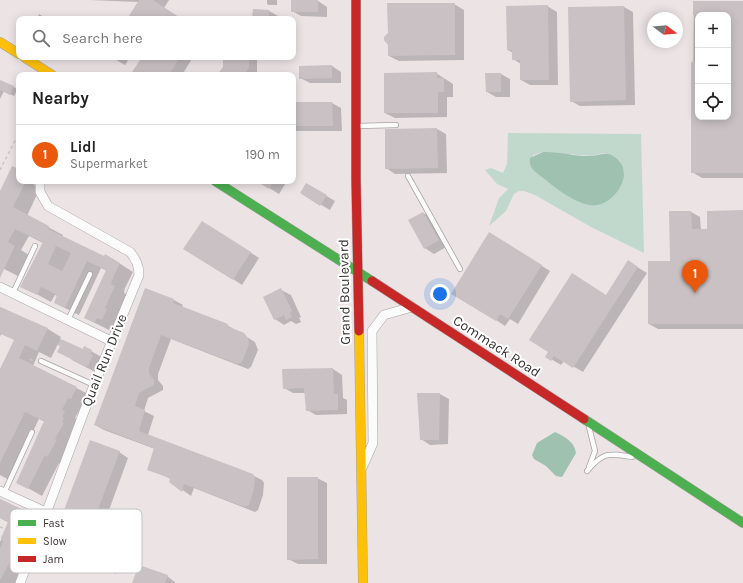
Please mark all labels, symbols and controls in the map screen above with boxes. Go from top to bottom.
north arrow [647,12,683,48]
map controls [695,12,731,120]
button: + [695,12,731,48]
search box [16,16,296,60]
icon: search [30,27,52,49]
text: Search here [62,29,143,47]
button: − [695,48,731,84]
button: locate [695,84,731,120]
text: Nearby [32,88,89,108]
text: Lidl [70,138,96,156]
text: 1 [43,147,47,162]
text: 190 m [245,147,280,162]
text: Supermarket [70,156,148,171]
street label: Grand Boulevard [335,239,354,345]
pin: 1 [682,260,708,293]
your location [430,284,450,304]
street label: Quail Run Drive [78,311,131,409]
street label: Commack Road [450,312,544,381]
legend [10,509,142,573]
text: Fast [43,517,64,530]
text: Slow [43,535,67,548]
text: Jam [43,553,64,566]

